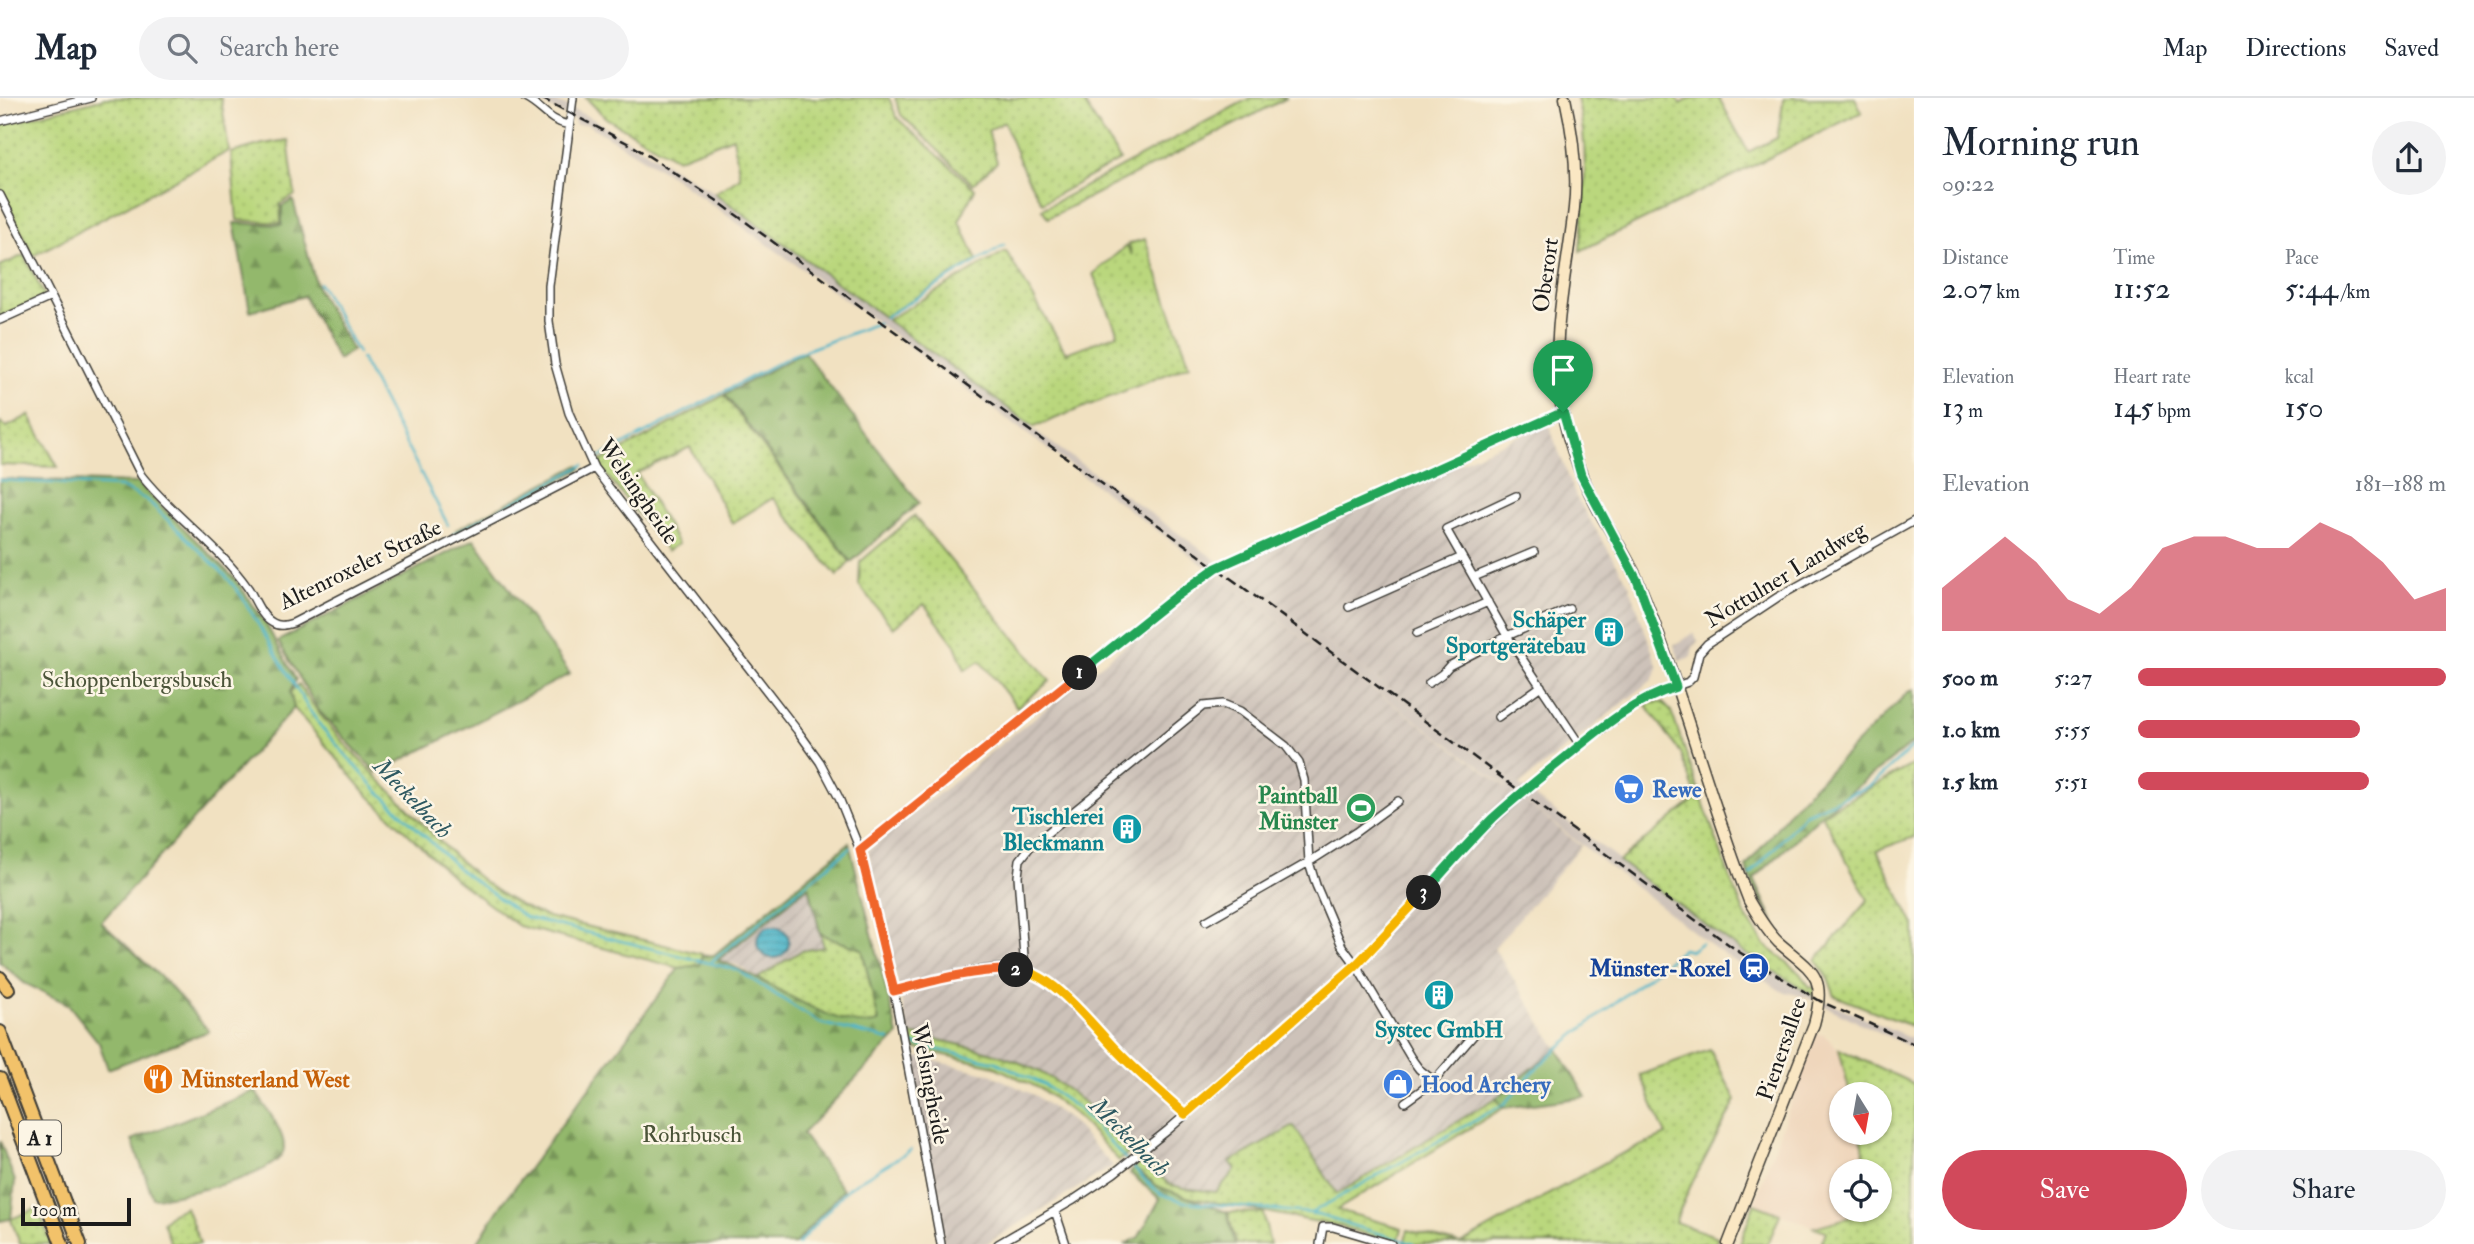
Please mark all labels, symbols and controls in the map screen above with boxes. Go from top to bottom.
search box [139,17,629,80]
text: Map [35,28,97,69]
icon: search [163,29,201,67]
text: Search here [219,32,339,64]
text: Map [2162,33,2207,64]
text: Directions [2245,33,2346,64]
text: Saved [2384,33,2439,64]
text: Morning run [1942,119,2140,167]
button: share [2372,121,2446,195]
text: 09:22 [1942,169,1995,198]
street label: Oberort [1526,236,1565,314]
text: Distance [1942,246,2008,270]
text: Time [2113,246,2155,270]
text: Pace [2285,246,2319,270]
text: 2.07 [1942,270,1992,307]
text: 11:52 [2113,270,2170,307]
text: 5:44 [2285,270,2338,307]
text: km [1992,280,2020,304]
text: /km [2338,280,2370,304]
pin [1533,340,1593,412]
icon: arrive [1544,351,1582,389]
text: Elevation [1942,365,2014,389]
text: Heart rate [2113,365,2191,389]
text: kcal [2285,365,2314,389]
text: 13 [1942,389,1964,426]
text: 145 [2113,389,2153,426]
text: 150 [2285,389,2324,426]
text: m [1964,399,1983,423]
text: bpm [2153,399,2191,423]
street label: Welsingheide [591,432,686,550]
text: Elevation [1942,469,2030,498]
text: 181–188 m [2355,469,2446,498]
street label: Altenroxeler Straße [273,512,447,617]
street label: Nottulner Landweg [1699,515,1872,634]
place label: Schäper Sportgerätebau [1446,605,1586,661]
building icon: Schäper Sportgerätebau [1592,615,1626,649]
pin: 1 [1062,656,1098,690]
text: 1 [1076,660,1083,684]
text: 500 m [1942,663,1998,692]
text: 5:27 [2054,663,2092,692]
park label: Schoppenbergsbusch [42,665,232,695]
text: 1.0 km [1942,715,2000,744]
text: 5:55 [2054,715,2090,744]
water label: Meckelbach [365,750,459,846]
text: 1.5 km [1942,767,1998,796]
text: 5:51 [2054,767,2088,796]
supermarket icon: Rewe [1612,772,1646,806]
place label: Rewe [1652,775,1702,804]
place label: Paintball Münster [1258,781,1339,836]
sports icon: Paintball Münster [1344,791,1378,825]
place label: Tischlerei Bleckmann [1002,802,1104,857]
building icon: Tischlerei Bleckmann [1110,812,1144,846]
pin: 3 [1406,876,1442,910]
text: 3 [1420,880,1427,904]
station icon: Münster-Roxel [1737,951,1771,985]
pin: 2 [998,952,1034,988]
place label: Münster-Roxel [1588,954,1732,983]
text: 2 [1011,957,1020,981]
building icon: Systec GmbH [1422,978,1456,1012]
street label: Pienersallee [1750,993,1813,1105]
place label: Systec GmbH [1375,1015,1503,1045]
street label: Welsingheide [904,1020,957,1147]
restaurant icon: Münsterland West [141,1062,175,1096]
place label: Münsterland West [180,1065,350,1094]
shop icon: Hood Archery [1381,1067,1415,1101]
place label: Hood Archery [1421,1070,1551,1100]
north arrow [1829,1082,1892,1144]
map controls [1829,1082,1892,1222]
water label: Meckelbach [1082,1089,1176,1184]
park label: Rohrbusch [642,1120,742,1149]
road number: A 1 [19,1121,61,1156]
button: Save [1942,1150,2187,1230]
button: Share [2201,1150,2446,1230]
button: locate [1829,1159,1892,1222]
scale bar [21,1195,131,1227]
text: 100 m [32,1198,77,1222]

